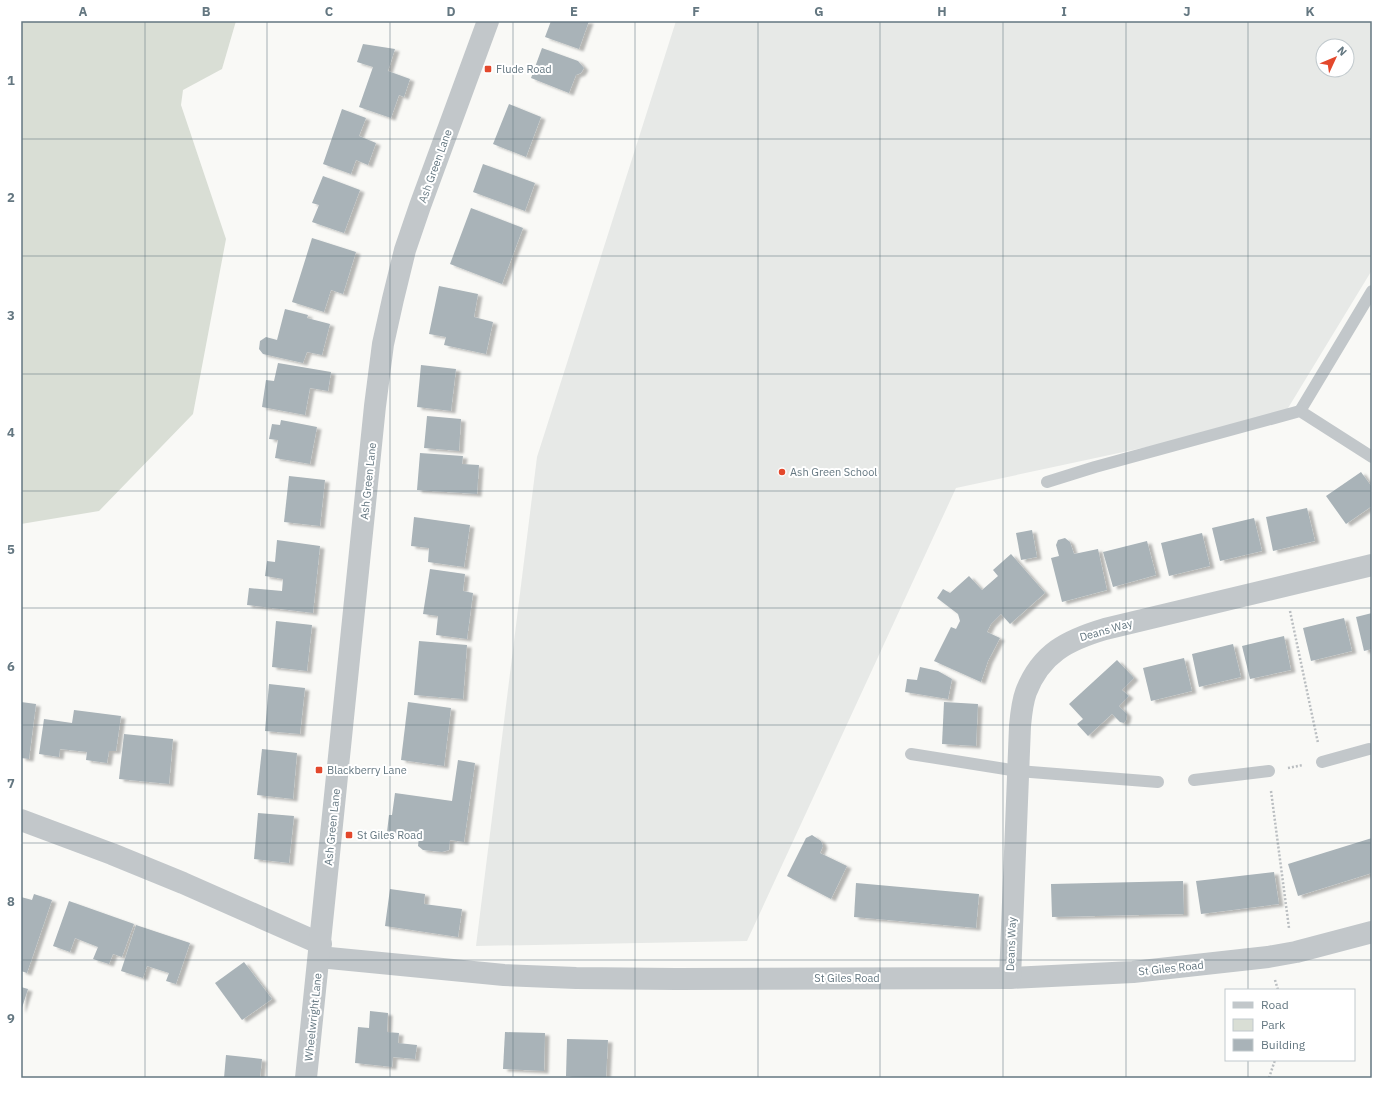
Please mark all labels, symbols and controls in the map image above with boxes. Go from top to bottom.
text: A [79,3,88,20]
text: B [202,3,211,20]
text: C [325,3,334,20]
text: D [446,3,456,20]
text: E [570,3,578,20]
text: F [692,3,700,20]
text: G [814,3,824,20]
text: H [937,3,947,20]
text: I [1061,3,1067,20]
text: J [1183,3,1191,20]
text: K [1305,3,1315,20]
north arrow [1315,38,1355,78]
text: N [1334,43,1350,59]
place label: Flude Road [496,62,552,76]
marker: Flude Road [483,64,493,74]
text: 1 [7,72,15,89]
street label: Ash Green Lane [415,127,455,205]
text: 2 [7,189,15,206]
text: 3 [7,307,15,324]
text: 4 [7,424,15,441]
street label: Ash Green Lane [357,442,379,520]
place label: Ash Green School [790,465,877,479]
marker: Ash Green School [777,467,787,477]
text: 5 [7,541,15,558]
street label: Deans Way [1078,616,1135,644]
text: 6 [7,658,15,675]
place label: Blackberry Lane [327,763,407,777]
marker: Blackberry Lane [314,765,324,775]
text: 7 [7,775,15,792]
street label: Ash Green Lane [321,788,343,866]
place label: St Giles Road [357,828,423,842]
marker: St Giles Road [344,830,354,840]
text: 8 [7,893,15,910]
street label: Deans Way [1003,916,1019,971]
street label: St Giles Road [1138,958,1204,978]
street label: St Giles Road [814,971,880,985]
street label: Wheelwright Lane [301,972,325,1062]
legend [1225,989,1355,1061]
text: Road [1261,997,1289,1012]
text: 9 [7,1010,15,1027]
text: Park [1261,1017,1286,1032]
text: Building [1261,1037,1306,1052]

